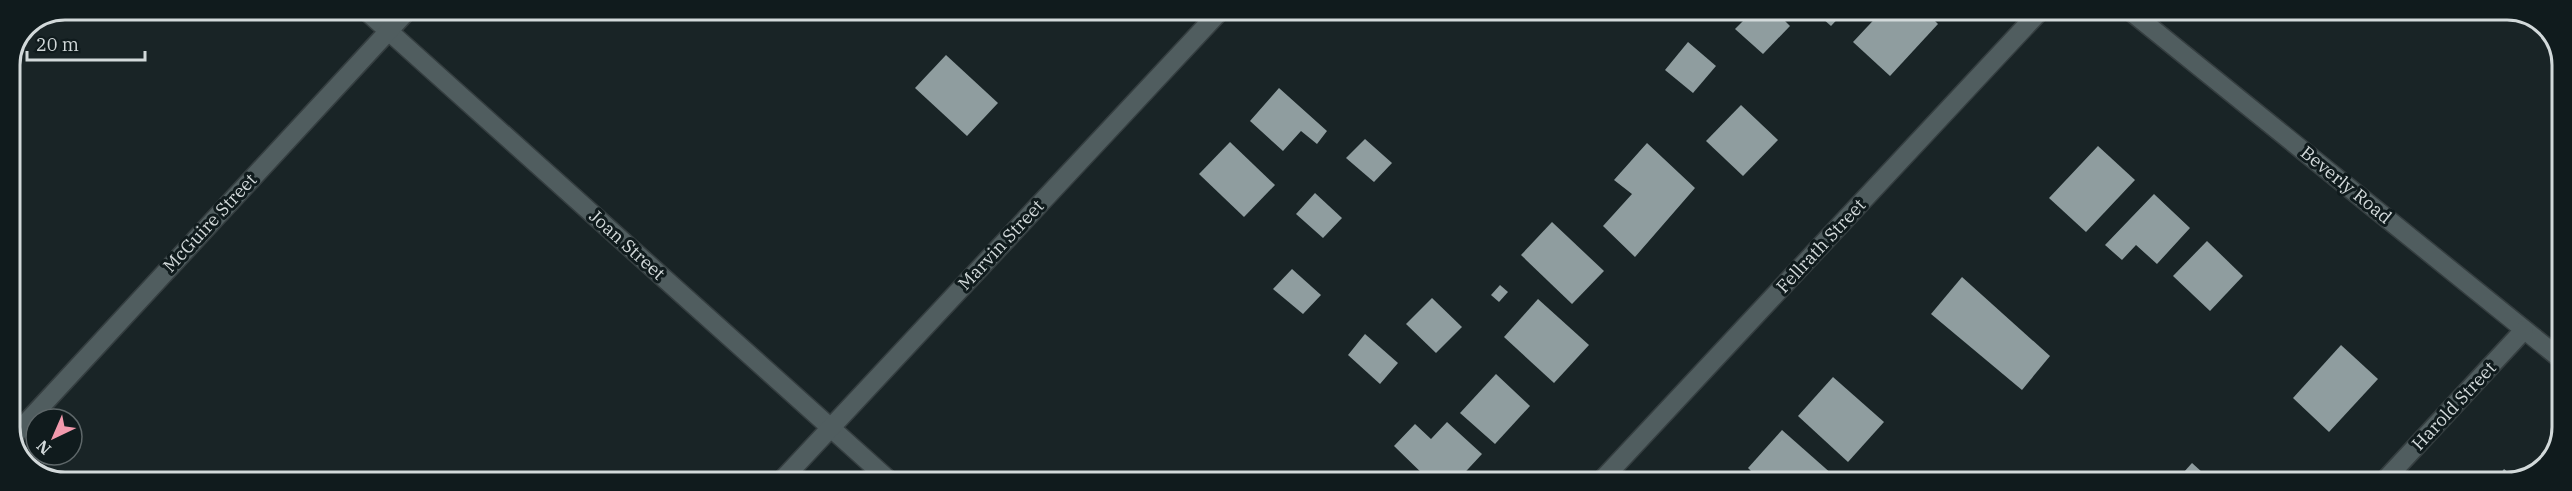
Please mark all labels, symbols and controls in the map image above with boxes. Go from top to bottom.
scale bar [27,24,146,62]
text: 20 m [36,33,79,56]
street label: Beverly Road [2296,141,2397,228]
street label: McGuire Street [158,168,261,277]
street label: Fellrath Street [1771,194,1870,298]
street label: Marvin Street [953,195,1048,295]
street label: Joan Street [585,204,670,285]
street label: Harold Street [2407,356,2501,455]
north arrow [24,407,84,467]
text: N [32,436,55,459]

